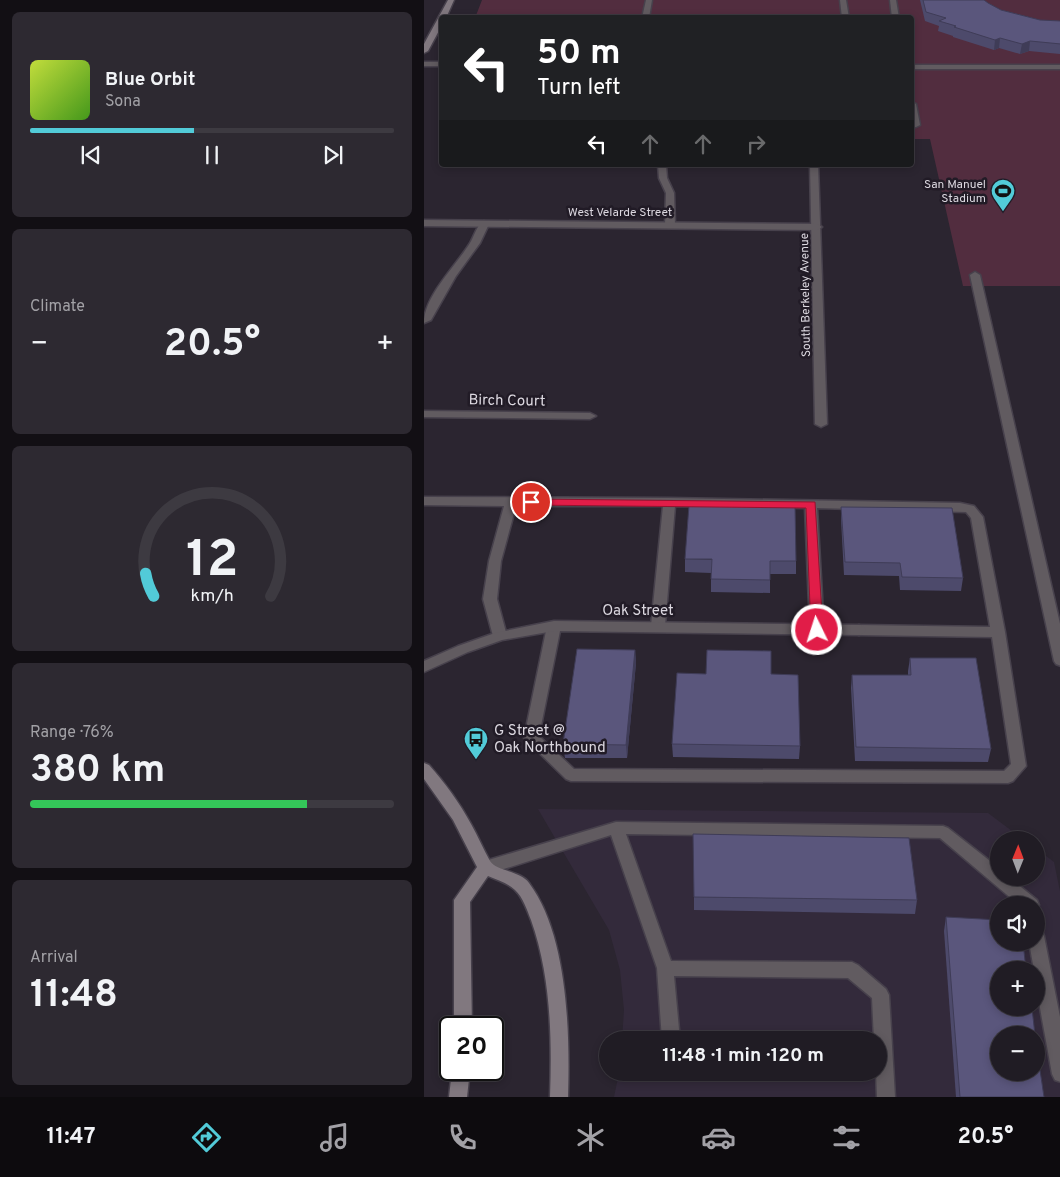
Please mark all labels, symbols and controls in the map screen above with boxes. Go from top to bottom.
text: 50 m [537,32,621,76]
icon: left [454,35,519,100]
text: Blue Orbit [105,68,195,92]
text: Turn left [537,75,620,102]
text: Sona [105,92,141,112]
icon: left [583,130,611,158]
icon: ahead [636,130,664,158]
icon: ahead [689,130,717,158]
icon: right [742,130,770,158]
icon: previous [77,141,105,169]
icon: pause [198,141,226,169]
icon: next [319,141,347,169]
place label: San Manuel Stadium [924,177,986,207]
sports icon: San Manuel Stadium [990,178,1016,212]
street label: West Velarde Street [568,205,672,221]
street label: South Berkeley Avenue [797,233,815,357]
text: Climate [30,297,85,317]
text: 20.5° [164,321,260,370]
text: − [30,327,48,363]
text: + [376,327,394,363]
street label: Birch Court [468,391,546,412]
pin [510,481,552,523]
icon: arrive [517,488,545,516]
text: 12 [186,529,238,595]
text: km/h [190,585,234,608]
street label: Oak Street [602,602,674,621]
position arrow [790,603,842,655]
place label: G Street @ Oak Northbound [494,722,606,758]
text: Range · 76% [30,723,114,743]
bus stop icon: G Street @ Oak Northbound [463,726,489,760]
text: 380 km [30,747,165,796]
north arrow [990,831,1045,886]
map controls [990,831,1045,1081]
button: sound [990,896,1045,951]
text: Arrival [30,948,78,968]
button: + [990,961,1045,1016]
text: 11:48 [30,972,118,1021]
speed limit sign: 20 [439,1016,504,1081]
button: − [990,1026,1045,1081]
text: 11:48 · 1 min · 120 m [662,1044,824,1068]
icon: directions [189,1120,224,1155]
icon: music [317,1120,352,1155]
icon: phone [445,1120,480,1155]
icon: climate [573,1120,608,1155]
icon: car [701,1120,736,1155]
icon: filters [829,1120,864,1155]
text: 11:47 [47,1124,95,1151]
text: 20.5° [957,1124,1013,1151]

